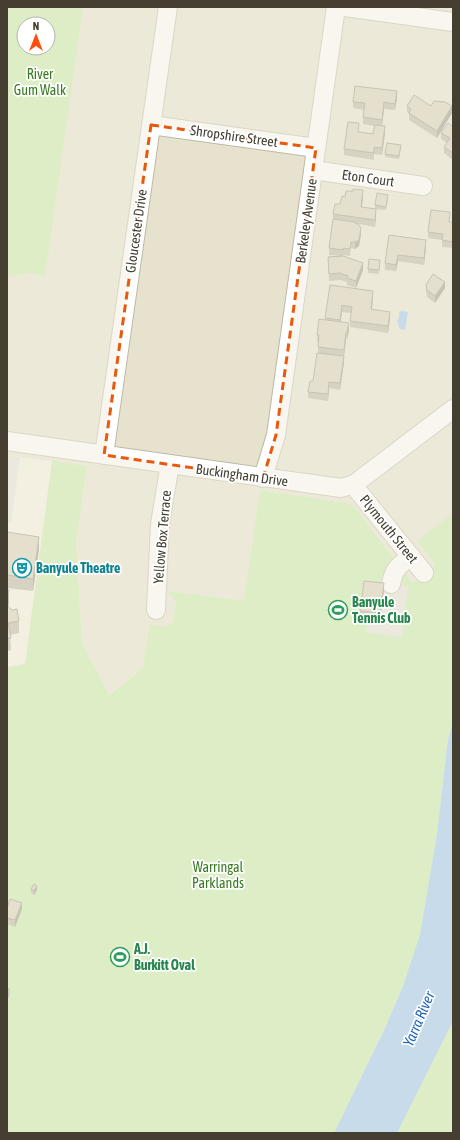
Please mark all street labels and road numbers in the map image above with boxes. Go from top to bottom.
street label: Shropshire Street [189,122,279,150]
street label: Eton Court [341,166,395,190]
street label: Berkeley Avenue [292,178,320,264]
street label: Gloucester Drive [122,188,150,274]
street label: Buckingham Drive [195,461,289,489]
street label: Yellow Box Terrace [150,489,174,585]
street label: Plymouth Street [357,492,421,566]

